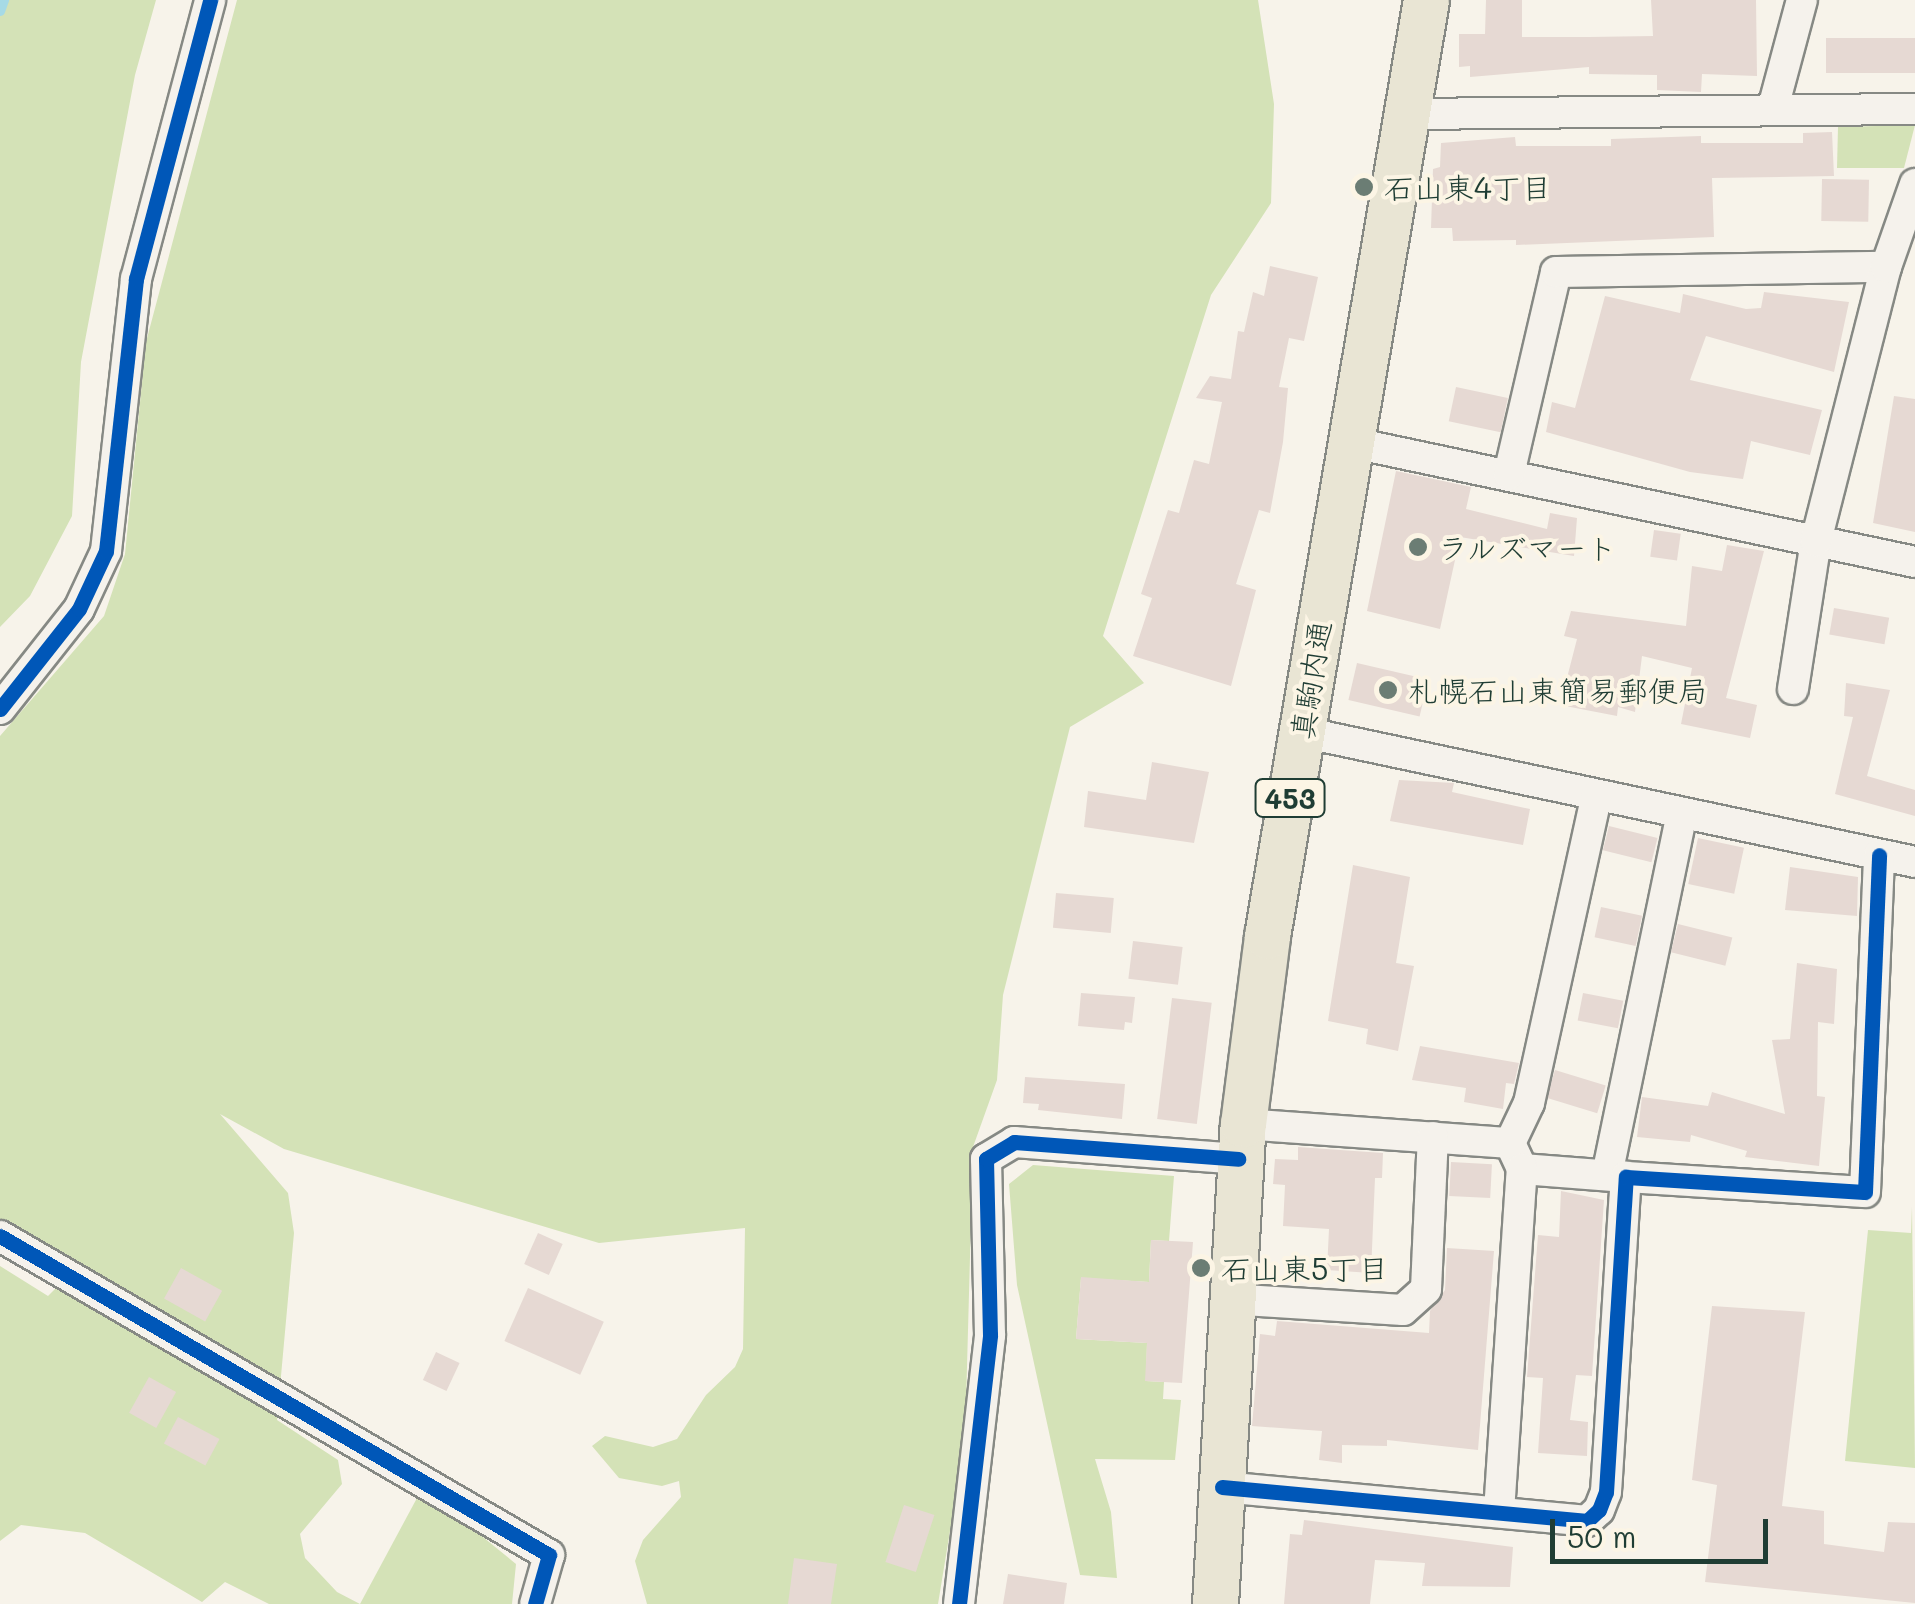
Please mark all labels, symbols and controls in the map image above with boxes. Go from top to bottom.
place label: 石山東4丁目 [1384,169,1552,205]
marker: 石山東4丁目 [1353,176,1375,198]
place label: ラルズマート [1438,529,1618,565]
marker: ラルズマート [1407,536,1429,558]
street label: 真駒内通 [1283,618,1337,742]
place label: 札幌石山東簡易郵便局 [1408,672,1708,708]
marker: 札幌石山東簡易郵便局 [1377,679,1399,701]
road number: 453 [1252,775,1328,821]
place label: 石山東5丁目 [1221,1250,1388,1286]
marker: 石山東5丁目 [1190,1257,1212,1279]
scale bar [1555,1499,1772,1561]
text: 50 m [1567,1516,1637,1556]

